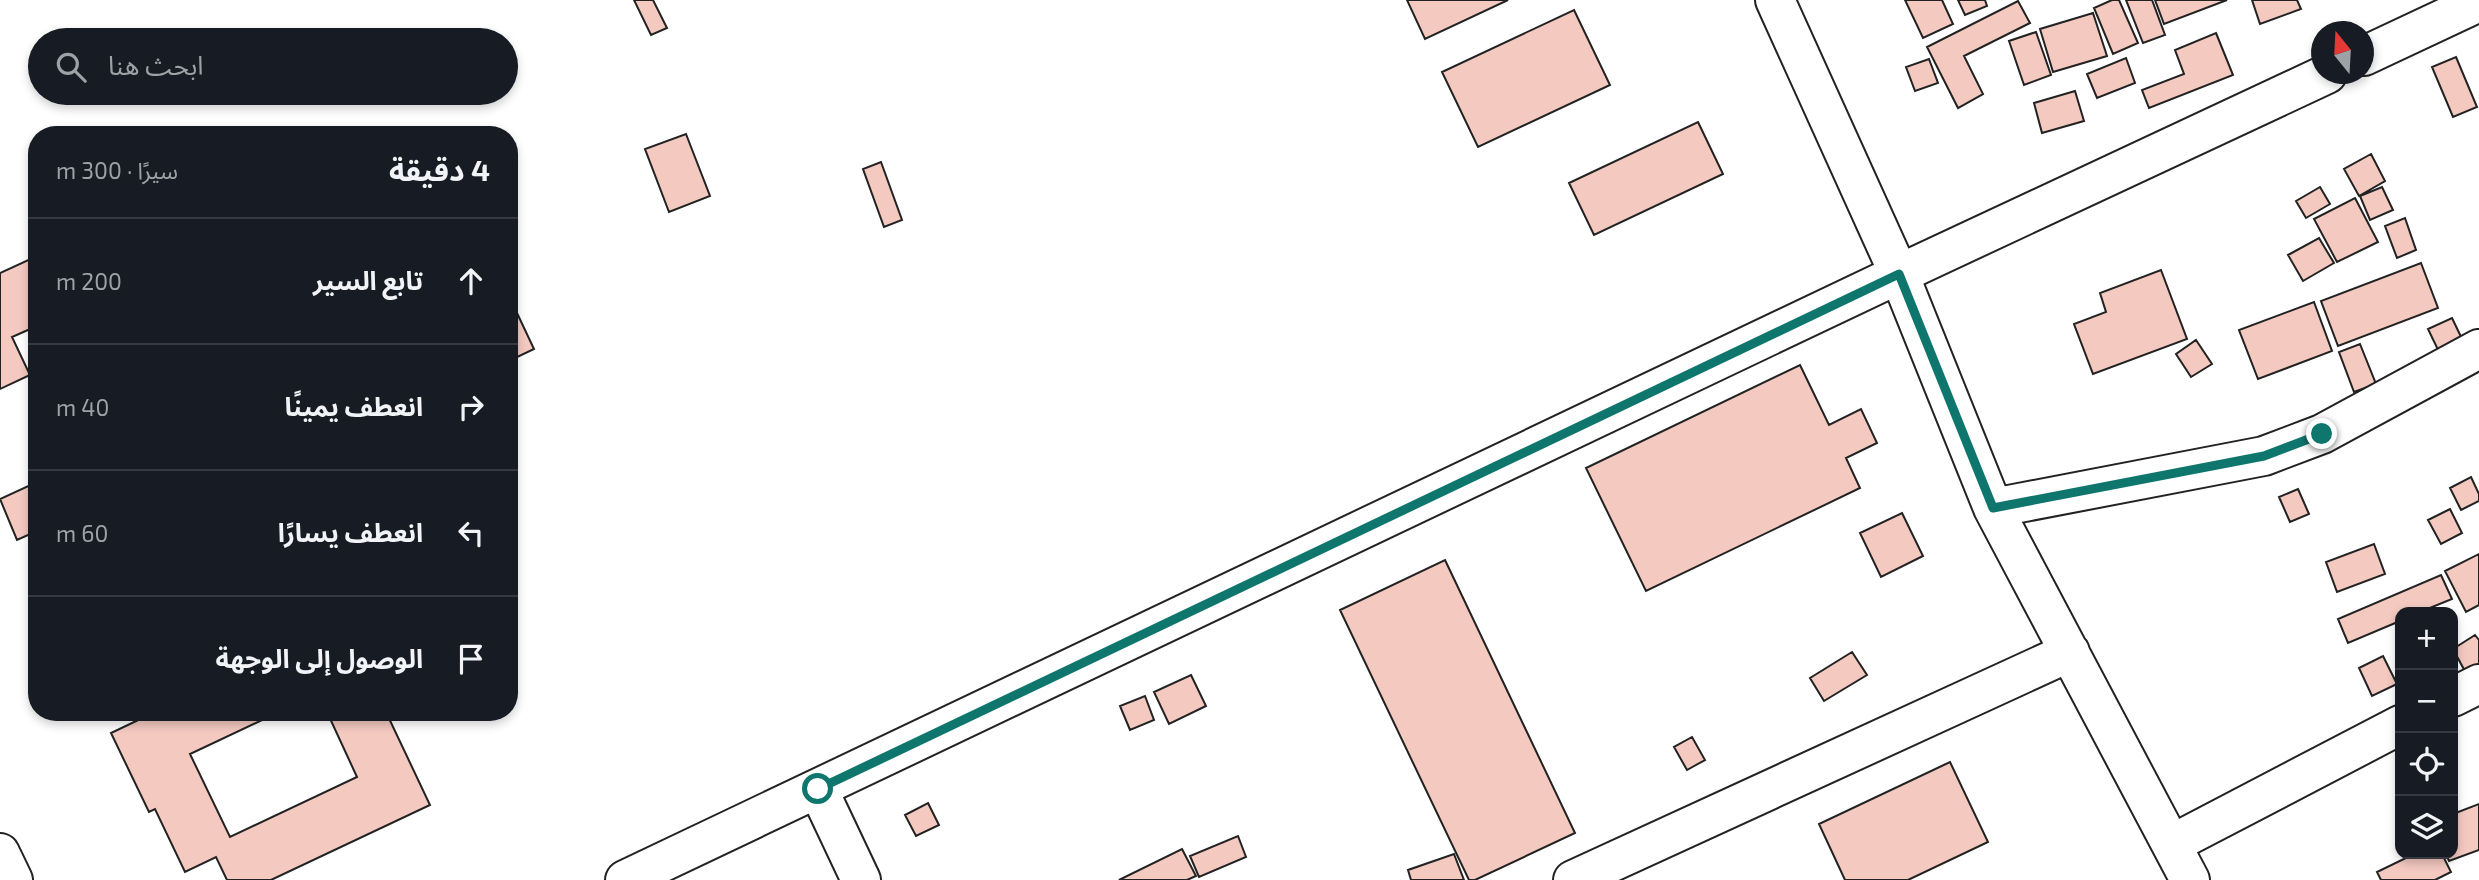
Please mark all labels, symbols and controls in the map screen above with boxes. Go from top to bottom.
north arrow [2311,21,2374,84]
search box [28,28,518,105]
icon: search [52,48,90,86]
text: ابحث هنا [108,49,203,80]
text: 4 دقيقة [389,151,490,187]
text: سيرًا · 300 m [56,156,178,184]
icon: ahead [452,262,490,300]
text: تابع السير [313,264,423,295]
text: 200 m [56,267,122,295]
icon: right [452,388,490,426]
text: انعطف يمينًا [284,390,423,421]
text: 40 m [56,393,109,421]
route end [2306,418,2337,449]
icon: left [452,514,490,552]
text: انعطف يسارًا [278,516,423,547]
text: 60 m [56,519,108,547]
map controls [2395,607,2458,859]
button: + [2395,607,2458,670]
icon: arrive [452,640,490,678]
text: الوصول إلى الوجهة [215,642,423,673]
button: − [2395,670,2458,733]
button: locate [2395,733,2458,796]
route start [802,773,833,804]
button: layers [2395,796,2458,859]

